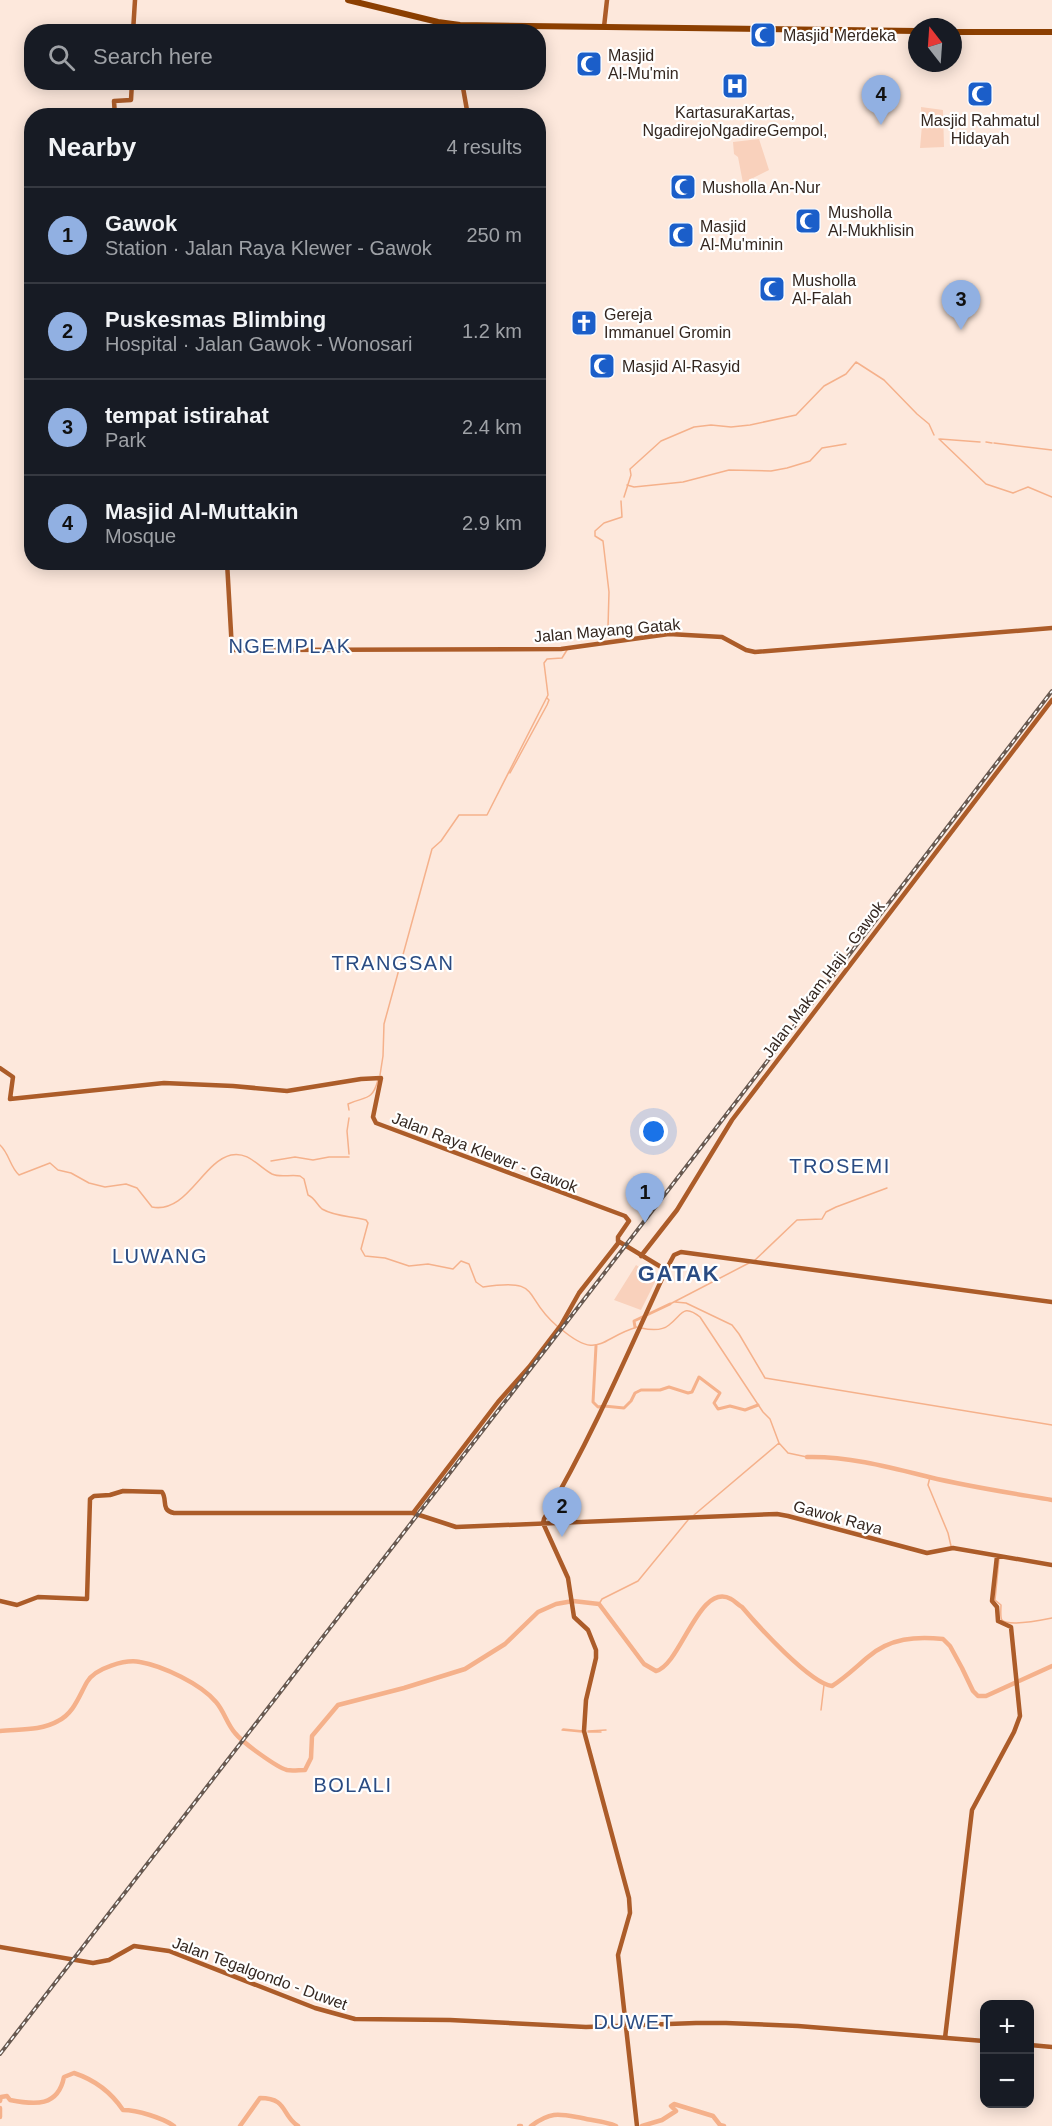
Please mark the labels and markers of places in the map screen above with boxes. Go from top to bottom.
mosque icon: Masjid Merdeka [748,20,778,50]
place label: Masjid Merdeka [783,27,896,44]
place label: Masjid Al-Mu'min [608,47,679,82]
mosque icon: Masjid Al-Mu'min [574,49,604,79]
hospital icon: KartasuraKartas, NgadirejoNgadireGempol, [720,71,750,101]
pin: 4 [862,76,900,125]
mosque icon: Masjid Rahmatul Hidayah [965,79,995,109]
place label: KartasuraKartas, NgadirejoNgadireGempol, [643,104,827,139]
place label: Masjid Rahmatul Hidayah [920,112,1040,147]
mosque icon: Musholla An-Nur [668,172,698,202]
place label: Musholla An-Nur [702,179,821,196]
place label: Musholla Al-Mukhlisin [828,204,914,239]
mosque icon: Musholla Al-Mukhlisin [793,206,823,236]
place label: Masjid Al-Mu'minin [700,218,783,253]
mosque icon: Masjid Al-Mu'minin [666,220,696,250]
place label: Musholla Al-Falah [792,272,856,307]
mosque icon: Musholla Al-Falah [757,274,787,304]
pin: 3 [942,280,980,330]
place label: Gereja Immanuel Gromin [604,306,731,341]
church icon: Gereja Immanuel Gromin [569,308,599,338]
mosque icon: Masjid Al-Rasyid [587,351,617,381]
place label: Masjid Al-Rasyid [622,358,740,375]
pin: 1 [626,1174,664,1223]
pin: 2 [542,1488,582,1537]

